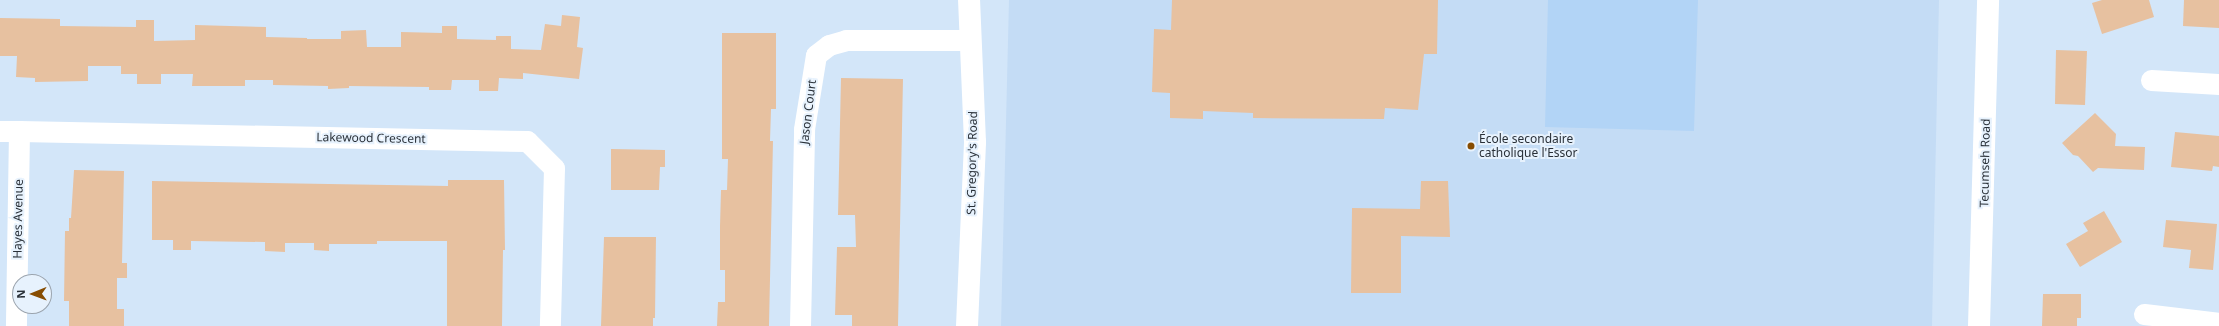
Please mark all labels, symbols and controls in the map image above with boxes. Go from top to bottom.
street label: Jason Court [797,79,819,145]
street label: St. Gregory's Road [964,111,980,215]
street label: Tecumseh Road [1977,118,1993,208]
street label: Lakewood Crescent [316,130,426,146]
place label: École secondaire catholique l'Essor [1479,132,1578,160]
marker: École secondaire catholique l'Essor [1466,141,1476,151]
street label: Hayes Avenue [10,179,26,259]
north arrow [12,274,52,314]
text: N [13,290,28,299]

